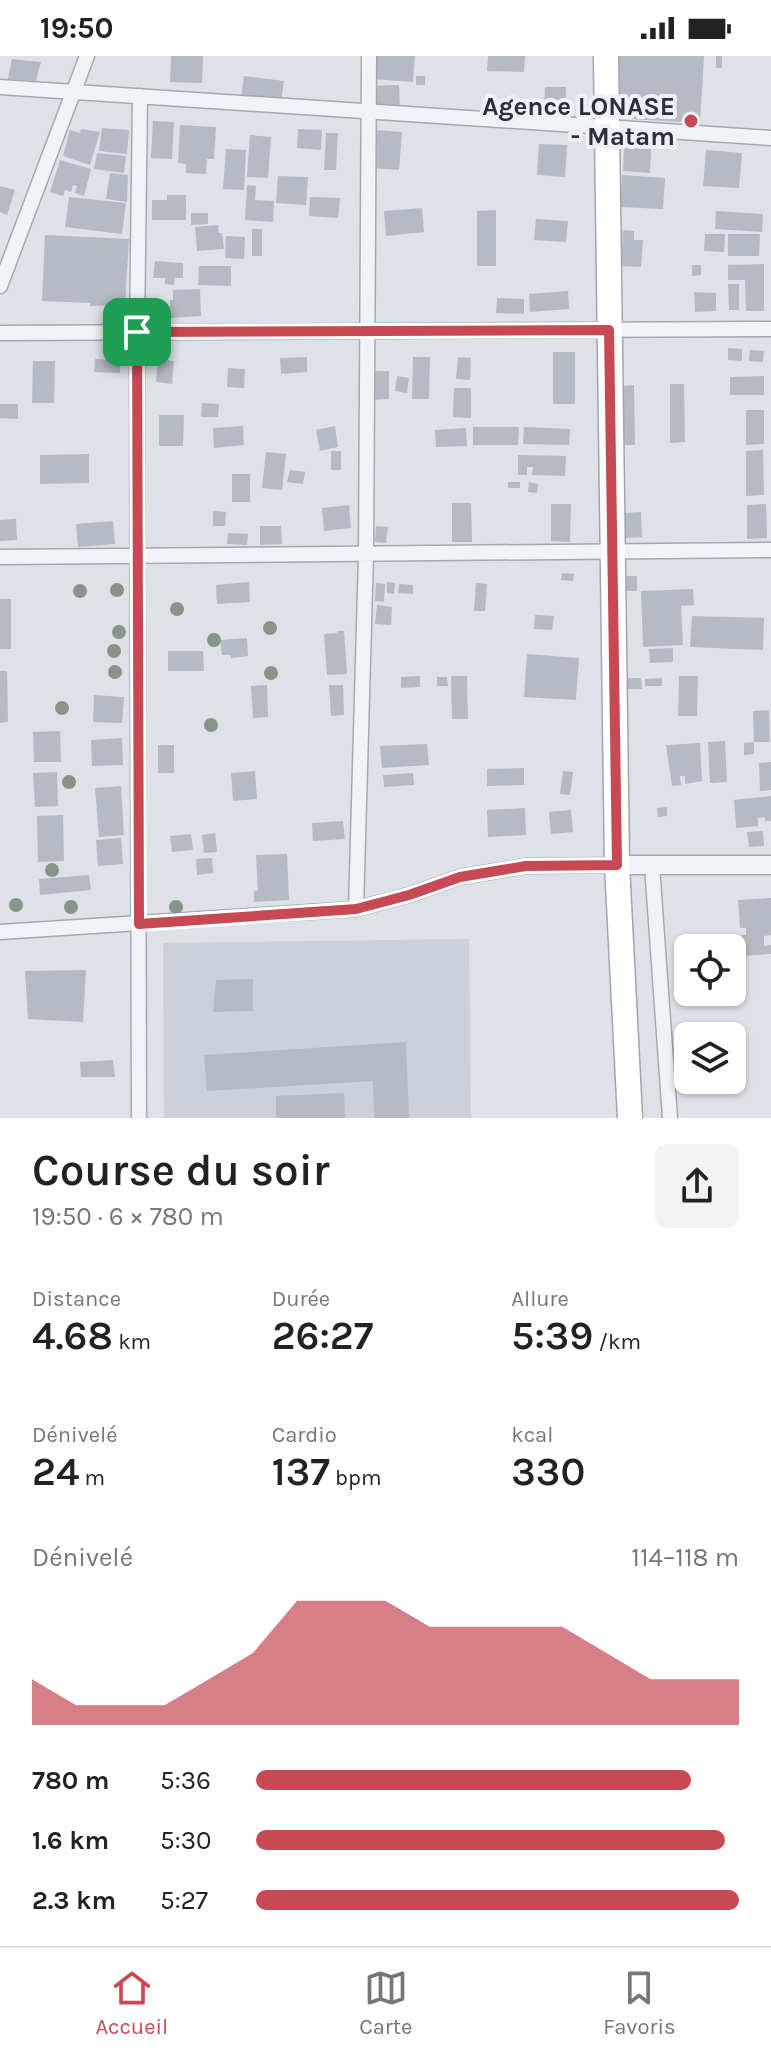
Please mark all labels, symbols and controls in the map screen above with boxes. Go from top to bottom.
text: 19:50 [40,10,114,46]
place label: Agence LONASE - Matam [482,91,675,152]
marker: Agence LONASE - Matam [682,112,700,130]
pin [103,298,171,366]
icon: arrive [115,310,159,354]
map controls [674,934,746,1094]
button: locate [674,934,746,1006]
button: layers [674,1022,746,1094]
button: share [655,1144,739,1228]
text: Course du soir [32,1145,330,1196]
text: 19:50 · 6 × 780 m [32,1201,224,1232]
text: Distance [32,1286,121,1312]
text: Durée [272,1286,330,1312]
text: Allure [511,1286,569,1312]
text: 4.68 [32,1312,113,1359]
text: 26:27 [272,1312,373,1359]
text: 5:39 [511,1312,593,1359]
text: km [113,1329,151,1355]
text: /km [593,1329,641,1355]
text: Dénivelé [32,1422,117,1448]
text: Cardio [272,1422,337,1448]
text: kcal [511,1422,553,1448]
text: 24 [32,1448,79,1495]
text: 137 [272,1448,330,1495]
text: 330 [511,1448,585,1495]
text: m [79,1465,105,1491]
text: bpm [330,1465,381,1491]
text: Dénivelé [32,1542,133,1573]
text: 114–118 m [631,1542,739,1573]
text: 780 m [32,1765,109,1796]
text: 5:36 [160,1765,211,1796]
text: 1.6 km [32,1825,109,1856]
text: 5:30 [160,1825,211,1856]
text: 2.3 km [32,1885,116,1916]
text: 5:27 [160,1885,208,1916]
tab: Accueil [95,1966,168,2040]
tab: Carte [359,1966,412,2040]
tab: Favoris [603,1966,676,2040]

